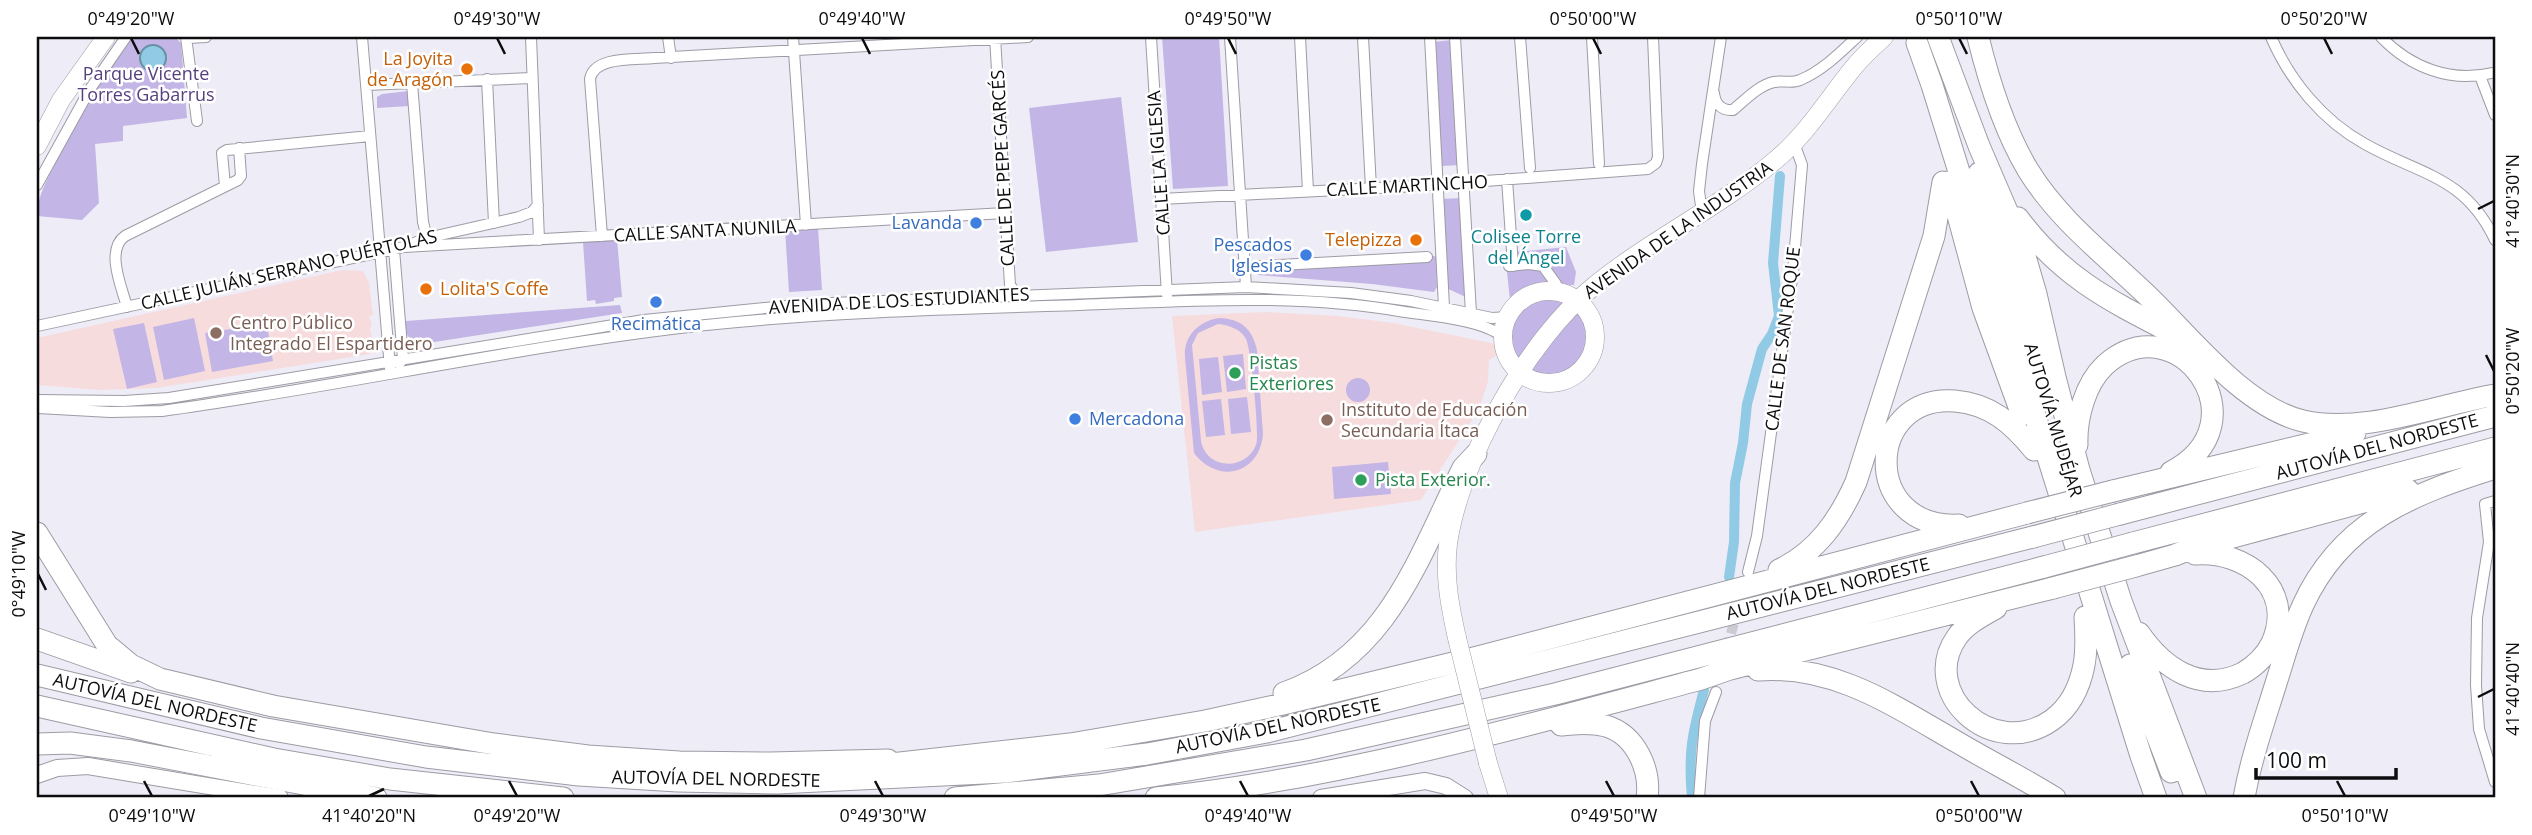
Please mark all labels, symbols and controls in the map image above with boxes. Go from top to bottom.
text: 0°49'20"W [88,6,175,30]
text: 0°49'30"W [454,6,541,30]
text: 0°49'40"W [819,6,906,30]
text: 0°49'50"W [1185,6,1272,30]
text: 0°50'00"W [1550,6,1637,30]
text: 0°50'10"W [1916,6,2003,30]
text: 0°50'20"W [2281,6,2368,30]
place label: La Joyita de Aragón [367,46,453,91]
park label: Parque Vicente Torres Gabarrus [77,61,215,106]
marker: La Joyita de Aragón [459,61,475,77]
street label: CALLE DE PEPE GARCÉS [985,69,1019,267]
street label: CALLE LA IGLESIA [1141,89,1175,236]
street label: AVENIDA DE LA INDUSTRIA [1578,154,1777,304]
text: 41°40'30"N [2500,154,2524,248]
street label: CALLE MARTINCHO [1325,169,1488,201]
marker: Colisee Torre del Ángel [1518,207,1534,223]
place label: Lavanda [892,210,962,234]
street label: CALLE SANTA NUNILA [613,213,798,247]
marker: Lavanda [968,215,984,231]
street label: CALLE JULIÁN SERRANO PUÉRTOLAS [138,223,439,315]
place label: Colisee Torre del Ángel [1471,224,1581,269]
place label: Telepizza [1325,227,1402,251]
place label: Pescados Iglesias [1213,232,1292,277]
marker: Telepizza [1408,232,1424,248]
street label: CALLE DE SAN ROQUE [1759,245,1805,432]
marker: Pescados Iglesias [1298,247,1314,263]
place label: Lolita'S Coffe [440,276,549,300]
marker: Lolita'S Coffe [418,281,434,297]
street label: AVENIDA DE LOS ESTUDIANTES [768,281,1030,319]
marker: Recimática [648,294,664,310]
place label: Centro Público Integrado El Espartidero [230,310,433,355]
place label: Recimática [611,311,701,335]
marker: Centro Público Integrado El Espartidero [208,325,224,341]
text: 0°50'20"W [2500,327,2524,414]
street label: AUTOVÍA MUDÉJAR [2019,340,2089,500]
place label: Pistas Exteriores [1249,350,1334,395]
marker: Pistas Exteriores [1227,365,1243,381]
place label: Instituto de Educación Secundaria Ítaca [1341,397,1528,442]
place label: Mercadona [1089,406,1184,430]
street label: AUTOVÍA DEL NORDESTE [2273,407,2481,485]
marker: Mercadona [1067,411,1083,427]
marker: Instituto de Educación Secundaria Ítaca [1319,412,1335,428]
place label: Pista Exterior. [1375,467,1491,491]
marker: Pista Exterior. [1353,472,1369,488]
text: 0°49'10"W [6,530,30,617]
street label: AUTOVÍA DEL NORDESTE [1724,551,1932,625]
text: 41°40'40"N [2500,642,2524,736]
street label: AUTOVÍA DEL NORDESTE [51,667,260,737]
street label: AUTOVÍA DEL NORDESTE [1173,692,1382,758]
scale bar [2256,737,2396,781]
text: 100 m [2266,746,2327,774]
street label: AUTOVÍA DEL NORDESTE [611,764,821,792]
text: 0°49'10"W [109,803,196,827]
text: 41°40'20"N [322,803,416,827]
text: 0°49'20"W [474,803,561,827]
text: 0°49'30"W [840,803,927,827]
text: 0°49'40"W [1205,803,1292,827]
text: 0°49'50"W [1571,803,1658,827]
text: 0°50'00"W [1936,803,2023,827]
text: 0°50'10"W [2302,803,2389,827]

